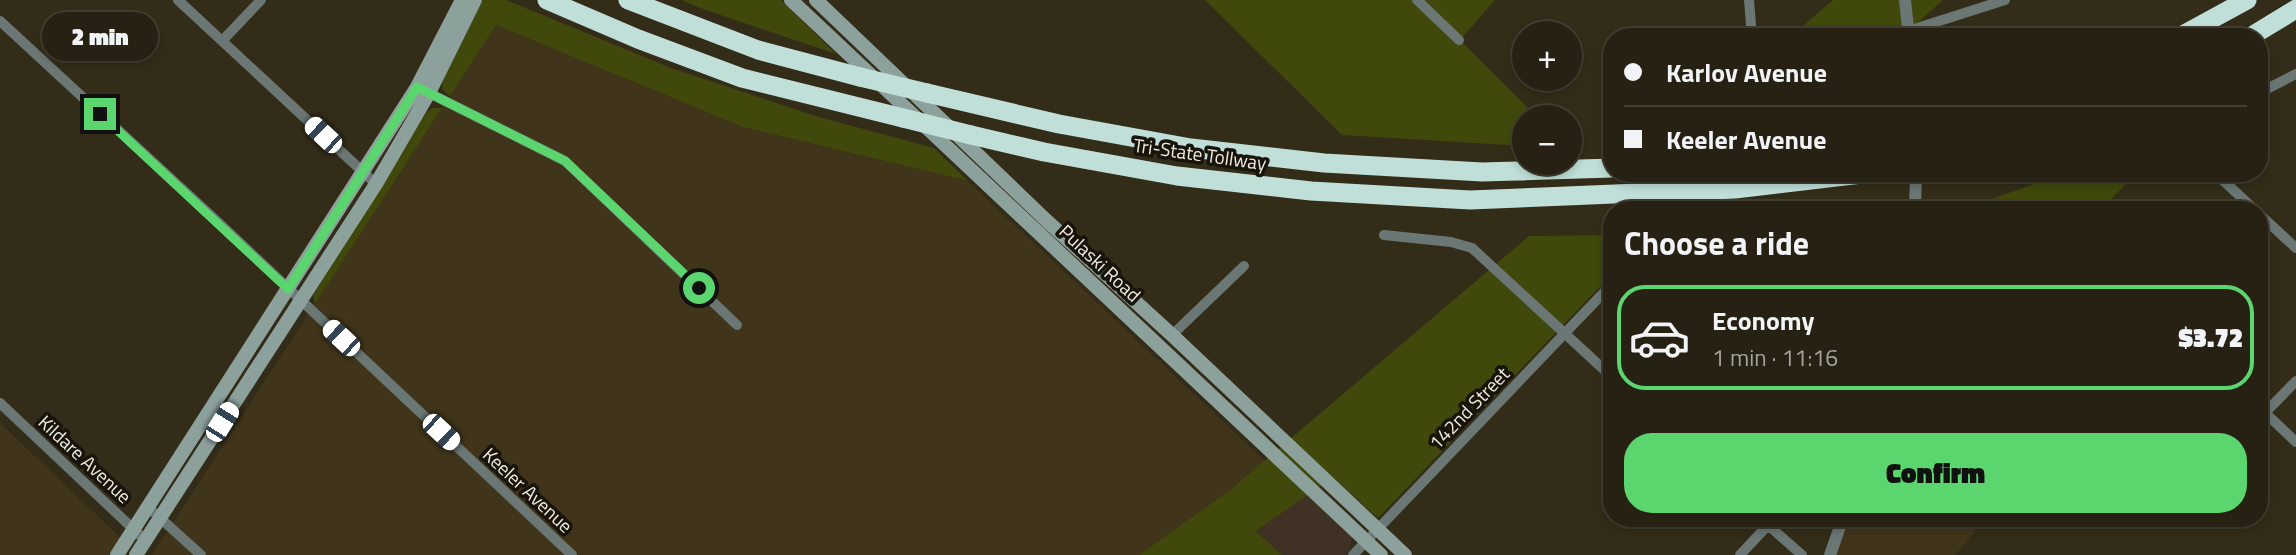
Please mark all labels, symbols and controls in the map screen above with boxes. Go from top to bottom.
callout: 2 min [42,12,158,61]
text: 2 min [71,19,129,54]
map controls [1512,21,1582,175]
button: + [1512,21,1582,91]
text: Karlov Avenue [1666,53,1827,92]
route end [84,98,116,130]
button: − [1512,105,1582,175]
car [301,113,346,157]
text: Keeler Avenue [1666,120,1827,159]
street label: Tri-State Tollway [1132,130,1268,177]
street label: Pulaski Road [1053,217,1148,308]
text: Choose a ride [1624,219,1809,267]
route start [683,272,715,304]
text: Economy [1712,301,1814,340]
icon: car [1628,306,1691,369]
car [319,316,364,360]
text: $3.72 [2178,318,2243,357]
text: 1 min · 11:16 [1712,340,1838,375]
street label: 142nd Street [1422,359,1516,456]
car [202,399,243,445]
street label: Kildare Avenue [32,408,139,510]
car [419,410,464,454]
button: Confirm [1624,433,2247,513]
street label: Keeler Avenue [477,440,580,539]

